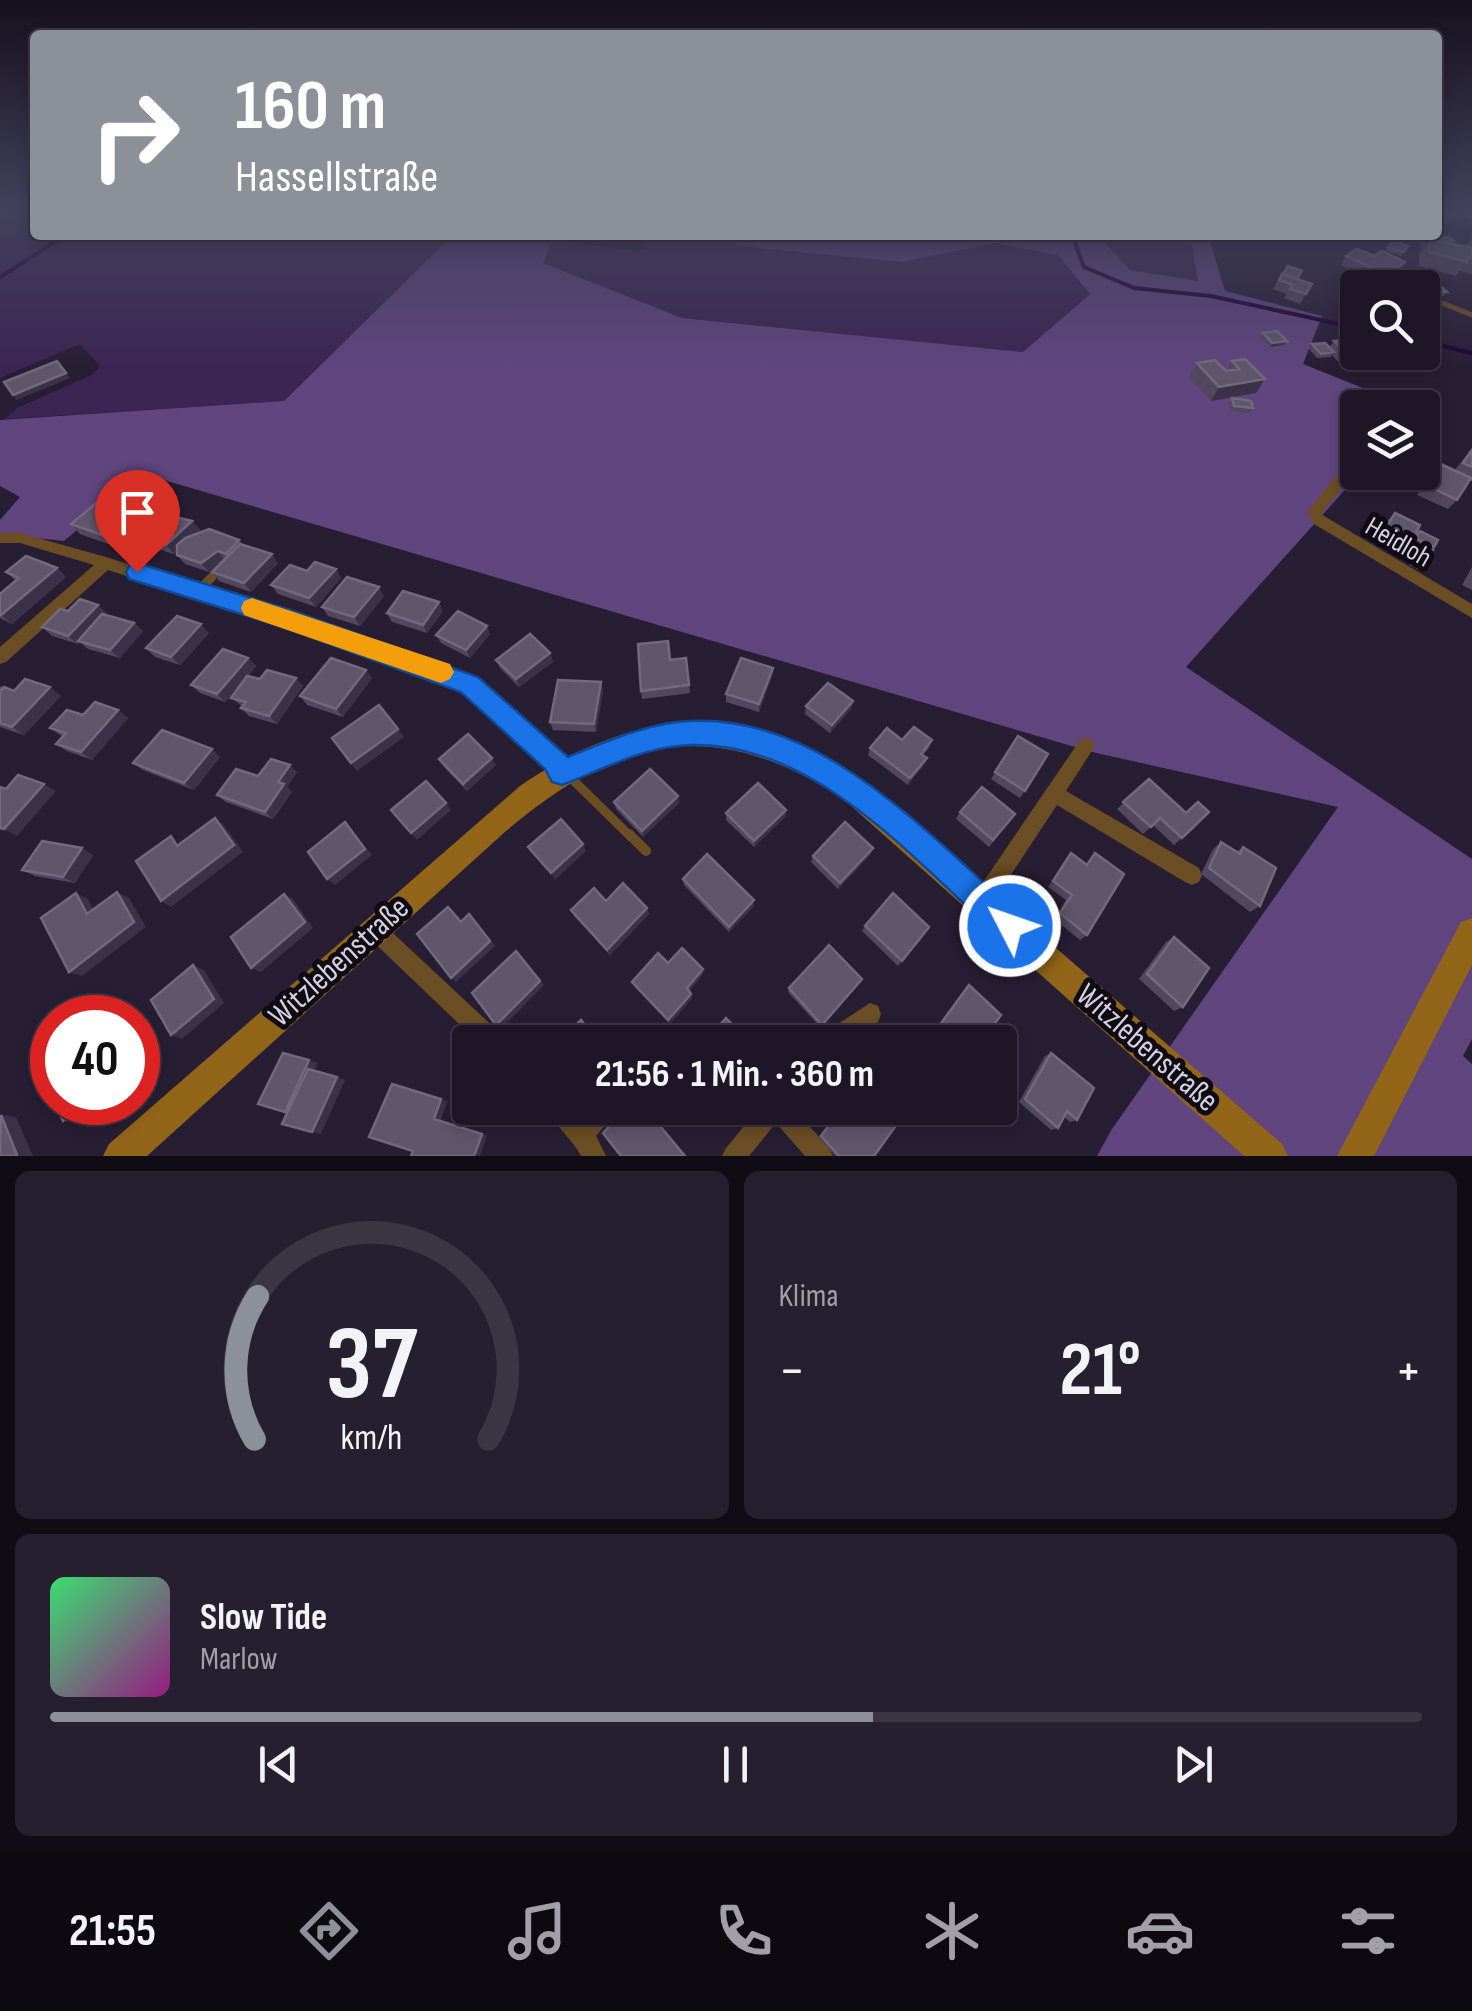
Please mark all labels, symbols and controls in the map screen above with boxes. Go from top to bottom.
text: 160 m [235,65,386,149]
icon: right [70,70,200,200]
text: Hassellstraße [235,150,438,205]
map controls [1340,270,1440,490]
button: search [1340,270,1440,370]
button: layers [1340,390,1440,490]
pin [95,470,180,573]
icon: arrive [110,485,165,540]
street label: Heidloh [1359,510,1437,574]
position arrow [958,874,1062,978]
street label: Witzlebenstraße [261,889,417,1035]
street label: Witzlebenstraße [1068,976,1226,1120]
speed limit sign: 40 [30,995,160,1125]
text: 21:56 · 1 Min. · 360 m [595,1052,874,1097]
text: Klima [779,1277,839,1316]
text: 37 [326,1303,418,1428]
text: 21° [1060,1326,1141,1417]
text: − [779,1338,805,1405]
text: + [1395,1338,1422,1405]
text: km/h [341,1417,403,1460]
text: Slow Tide [200,1595,327,1640]
text: Marlow [200,1640,278,1679]
icon: previous [251,1737,306,1792]
icon: pause [708,1737,763,1792]
icon: next [1166,1737,1221,1792]
icon: directions [294,1896,364,1966]
icon: music [502,1896,572,1966]
icon: phone [709,1896,779,1966]
icon: climate [917,1896,987,1966]
icon: car [1125,1896,1195,1966]
icon: filters [1333,1896,1403,1966]
text: 21:55 [69,1904,156,1959]

